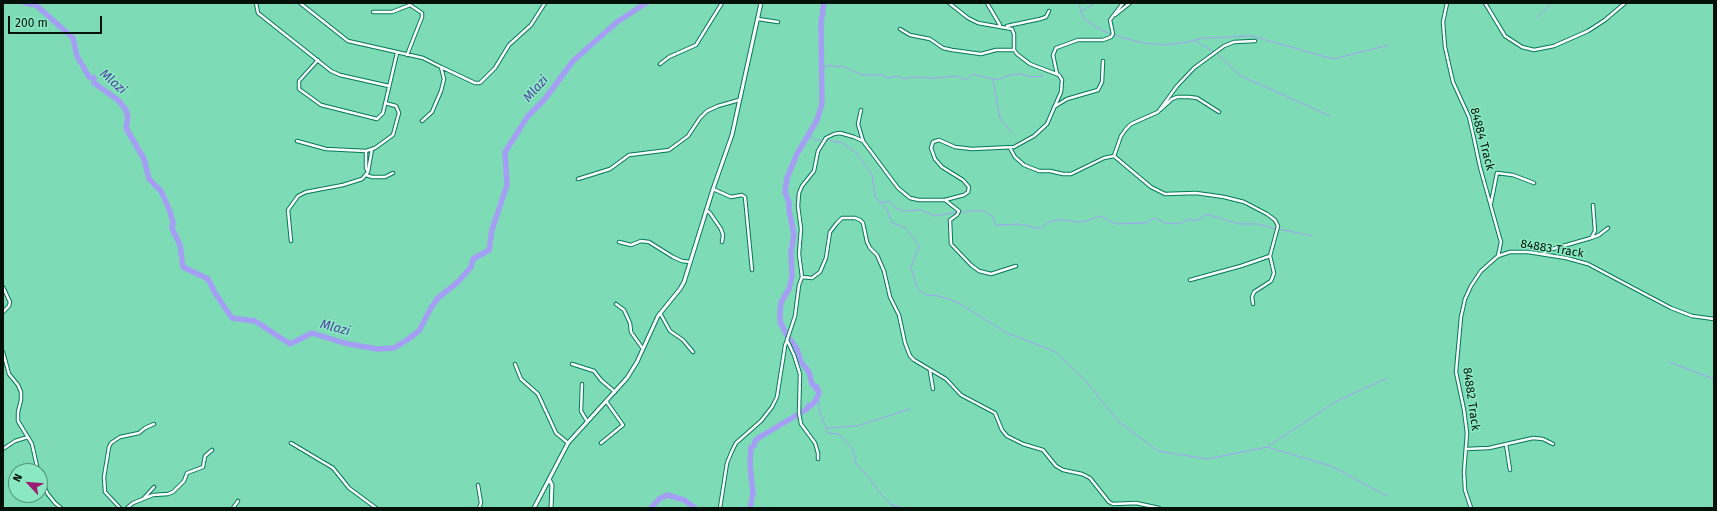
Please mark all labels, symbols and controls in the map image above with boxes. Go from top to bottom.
scale bar [10,8,104,34]
text: 200 m [15,16,48,30]
water label: Mlazi [96,66,130,98]
water label: Mlazi [520,72,552,106]
street label: 84884 Track [1467,106,1497,172]
street label: 84883 Track [1519,237,1585,261]
water label: Mlazi [318,317,352,339]
street label: 84882 Track [1459,366,1483,432]
north arrow [8,463,48,503]
text: N [10,472,25,484]

